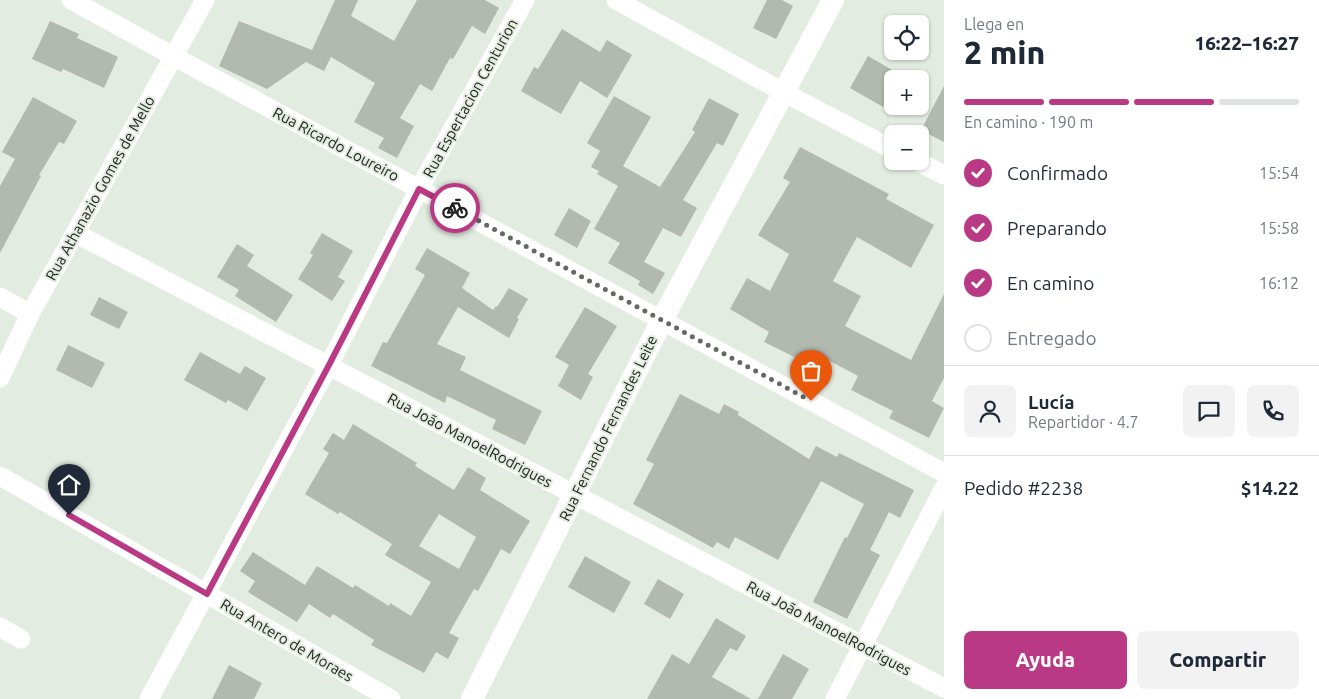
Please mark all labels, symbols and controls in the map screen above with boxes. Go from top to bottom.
map controls [884,15,929,170]
button: locate [884,15,929,60]
text: Llega en [964,15,1024,33]
street label: Rua Espertacion Centurion [419,16,521,180]
text: 16:22–16:27 [1194,32,1299,54]
text: 2 min [964,34,1045,70]
button: + [884,70,929,115]
street label: Rua Athanazio Gomes de Mello [42,93,158,283]
street label: Rua Ricardo Loureiro [270,104,402,184]
text: En camino · 190 m [964,113,1093,131]
button: − [884,125,929,170]
icon: check [964,159,992,187]
text: Confirmado [1007,162,1108,184]
text: 15:54 [1259,164,1299,182]
courier [430,183,480,233]
icon: bike [441,194,469,222]
icon: check [964,214,992,242]
text: Preparando [1007,217,1107,239]
text: 15:58 [1259,219,1299,237]
icon: check [964,269,992,297]
text: En camino [1007,272,1094,294]
text: 16:12 [1259,274,1299,292]
text: Entregado [1007,327,1097,349]
street label: Rua Fernando Fernandes Leite [556,333,660,523]
pin [790,350,832,401]
icon: bag [797,357,825,385]
button: person [964,385,1016,437]
button: chat [1183,385,1235,437]
button: phone [1247,385,1299,437]
street label: Rua João ManoelRodrigues [385,389,555,491]
text: Lucía [1028,391,1075,413]
text: Repartidor · 4.7 [1028,413,1139,431]
pin [48,464,90,515]
icon: home [55,471,83,499]
text: Pedido #2238 [964,477,1083,499]
text: $14.22 [1241,477,1299,499]
street label: Rua João ManoelRodrigues [744,577,914,679]
street label: Rua Antero de Moraes [218,595,356,685]
button: Ayuda [964,631,1127,689]
button: Compartir [1137,631,1299,689]

